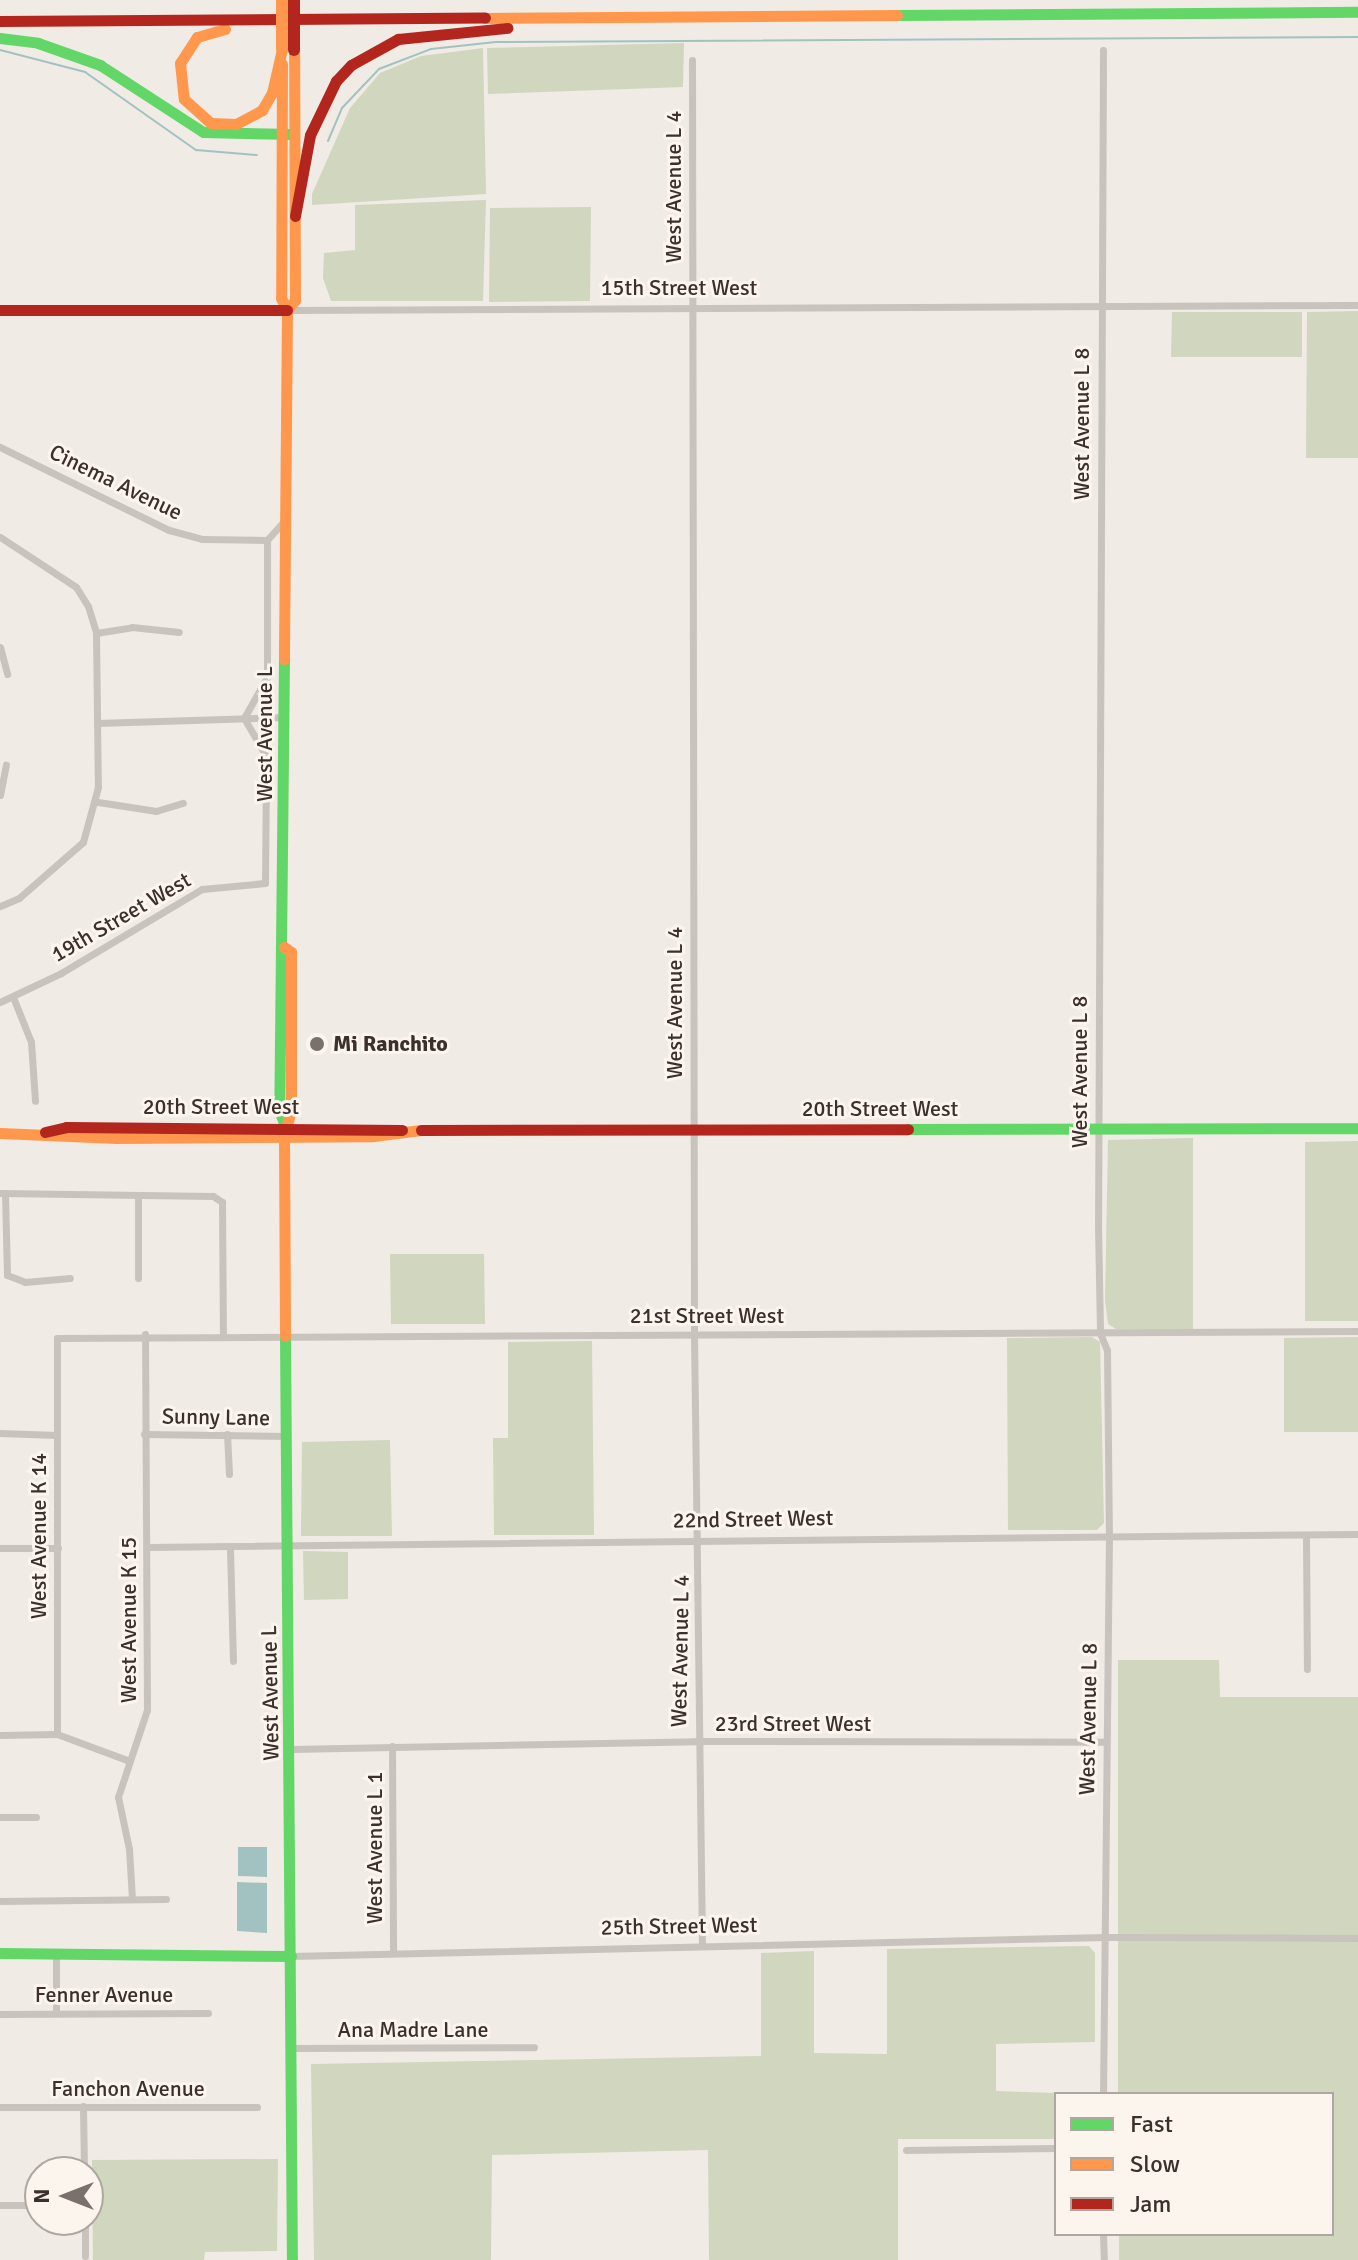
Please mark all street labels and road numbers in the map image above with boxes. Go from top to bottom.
street label: West Avenue L 4 [661,111,687,263]
street label: 15th Street West [601,275,757,301]
street label: West Avenue L 8 [1069,348,1095,500]
street label: Cinema Avenue [45,438,187,526]
street label: West Avenue L [252,666,278,802]
street label: 19th Street West [47,866,195,968]
street label: West Avenue L 4 [662,927,688,1079]
street label: West Avenue L 8 [1067,996,1093,1148]
street label: 20th Street West [143,1094,299,1120]
street label: 20th Street West [802,1096,958,1122]
street label: 21st Street West [630,1303,784,1329]
street label: Sunny Lane [162,1403,270,1431]
street label: West Avenue K 14 [26,1453,52,1619]
street label: 22nd Street West [672,1504,834,1534]
street label: West Avenue K 15 [116,1537,142,1703]
street label: West Avenue L 4 [665,1574,695,1728]
street label: West Avenue L [256,1625,284,1761]
street label: West Avenue L 8 [1073,1642,1103,1796]
street label: 23rd Street West [715,1711,871,1737]
street label: West Avenue L 1 [362,1772,388,1924]
street label: 25th Street West [600,1911,758,1941]
street label: Fenner Avenue [35,1982,173,2008]
street label: Ana Madre Lane [338,2017,488,2043]
street label: Fanchon Avenue [51,2076,205,2102]

